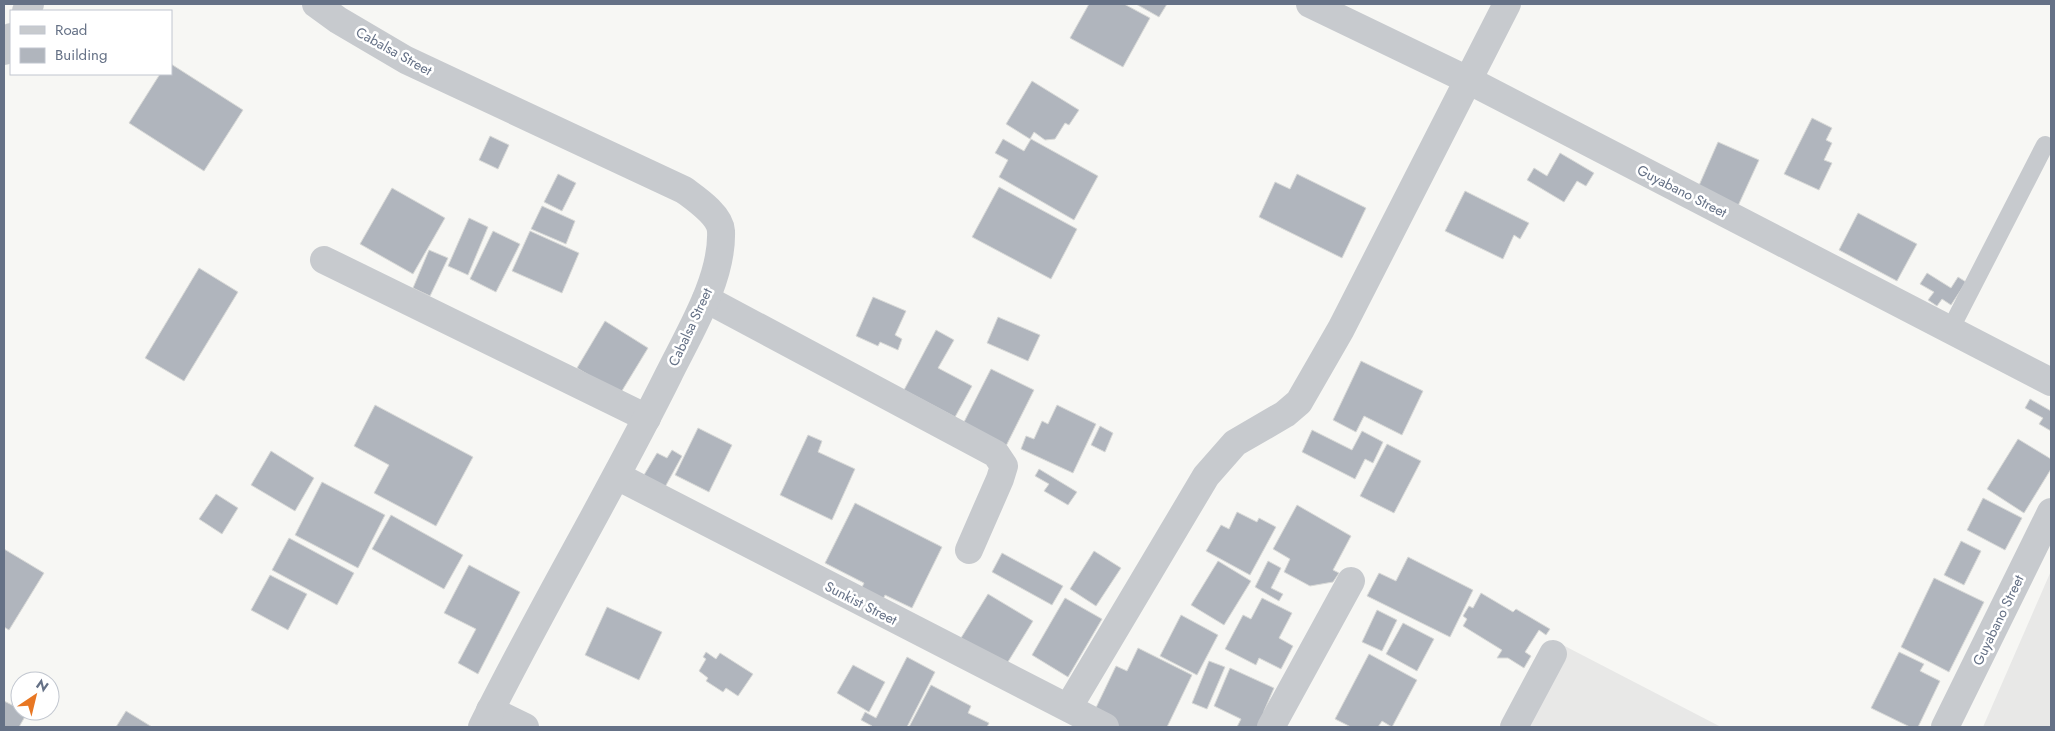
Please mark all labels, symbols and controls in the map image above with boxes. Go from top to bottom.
legend [10,10,172,75]
text: Road [55,19,87,41]
street label: Cabalsa Street [352,22,436,80]
text: Building [55,44,107,66]
street label: Guyabano Street [1634,160,1731,223]
street label: Cabalsa Street [663,284,717,369]
street label: Guyabano Street [1967,571,2029,669]
street label: Sunkist Street [821,576,901,630]
north arrow [10,671,60,721]
text: N [32,674,53,697]

